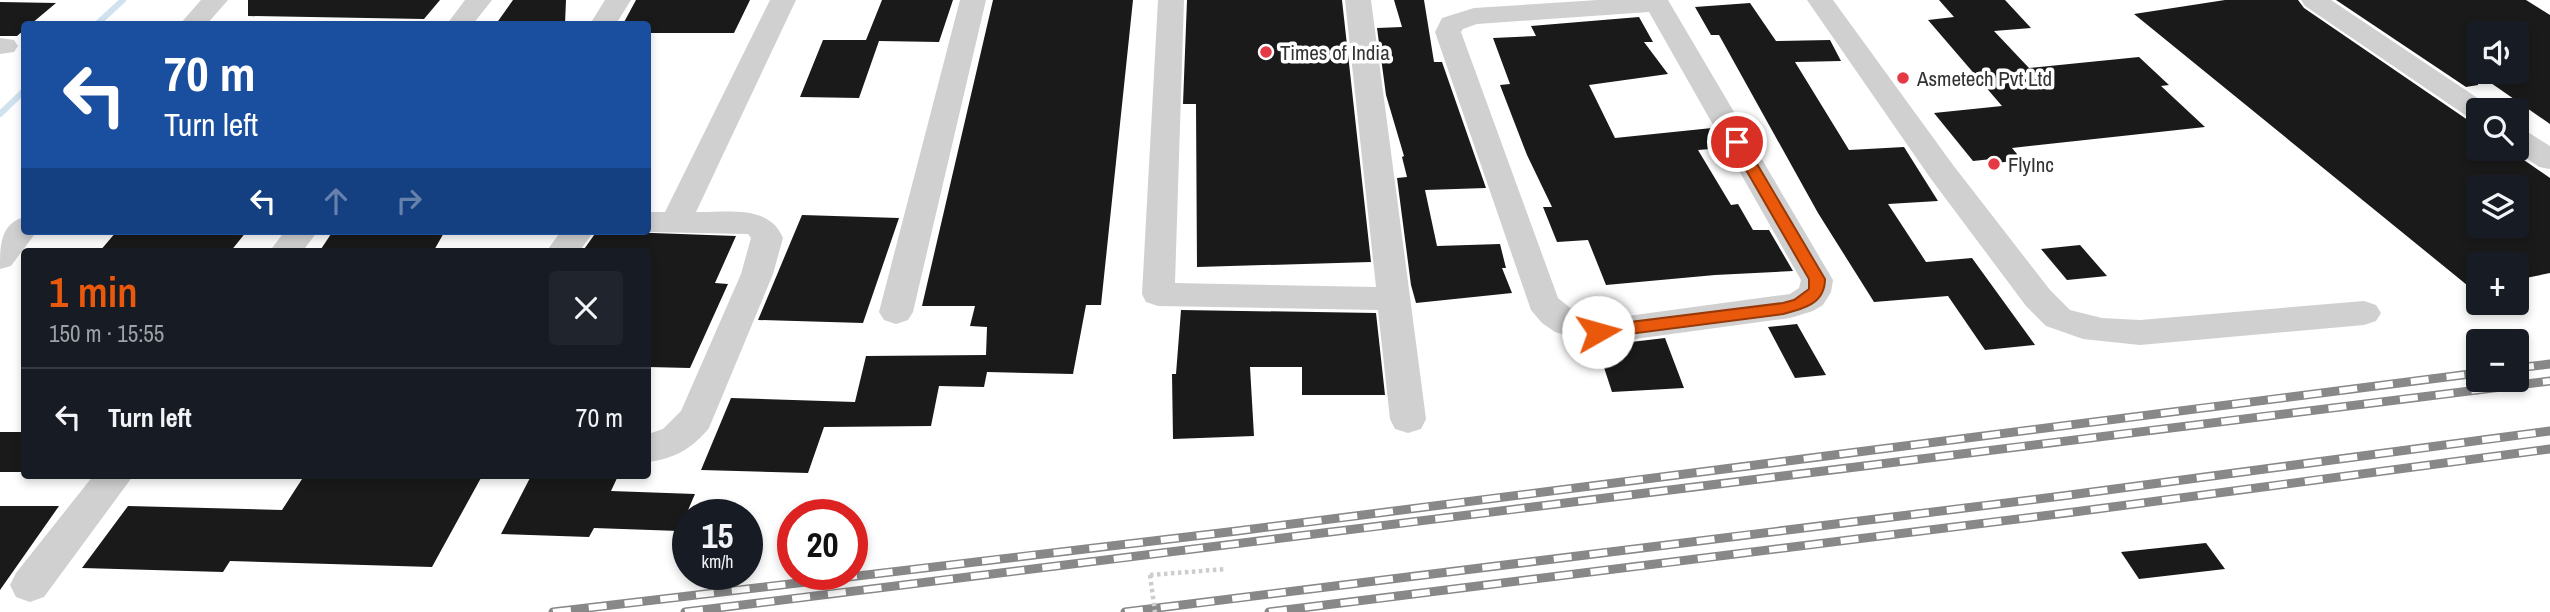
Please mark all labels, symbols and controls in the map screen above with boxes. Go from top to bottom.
map controls [2466,21,2529,392]
button: sound [2466,21,2529,84]
place label: Times of India [1280,38,1390,67]
text: 70 m [164,40,256,106]
marker: Times of India [1258,44,1274,60]
icon: left [49,49,140,140]
place label: Asmetech Pvt Ltd [1916,64,2052,93]
marker: Asmetech Pvt Ltd [1895,70,1911,86]
button: search [2466,98,2529,161]
text: Turn left [164,103,258,146]
pin [1707,112,1767,172]
icon: arrive [1718,123,1756,161]
place label: FlyInc [2008,150,2054,179]
marker: FlyInc [1986,156,2002,172]
button: layers [2466,175,2529,238]
icon: left [244,182,282,220]
icon: ahead [317,182,355,220]
icon: right [390,182,428,220]
button: + [2466,252,2529,315]
text: 1 min [49,264,138,320]
button: close [549,271,623,345]
position arrow [1561,295,1635,369]
text: 150 m · 15:55 [49,318,164,349]
button: − [2466,329,2529,392]
icon: left [49,398,87,436]
text: Turn left [108,400,192,435]
text: 70 m [576,400,623,435]
speed limit sign: 20 [777,499,868,590]
text: 15 [702,512,733,559]
text: km/h [702,549,734,574]

